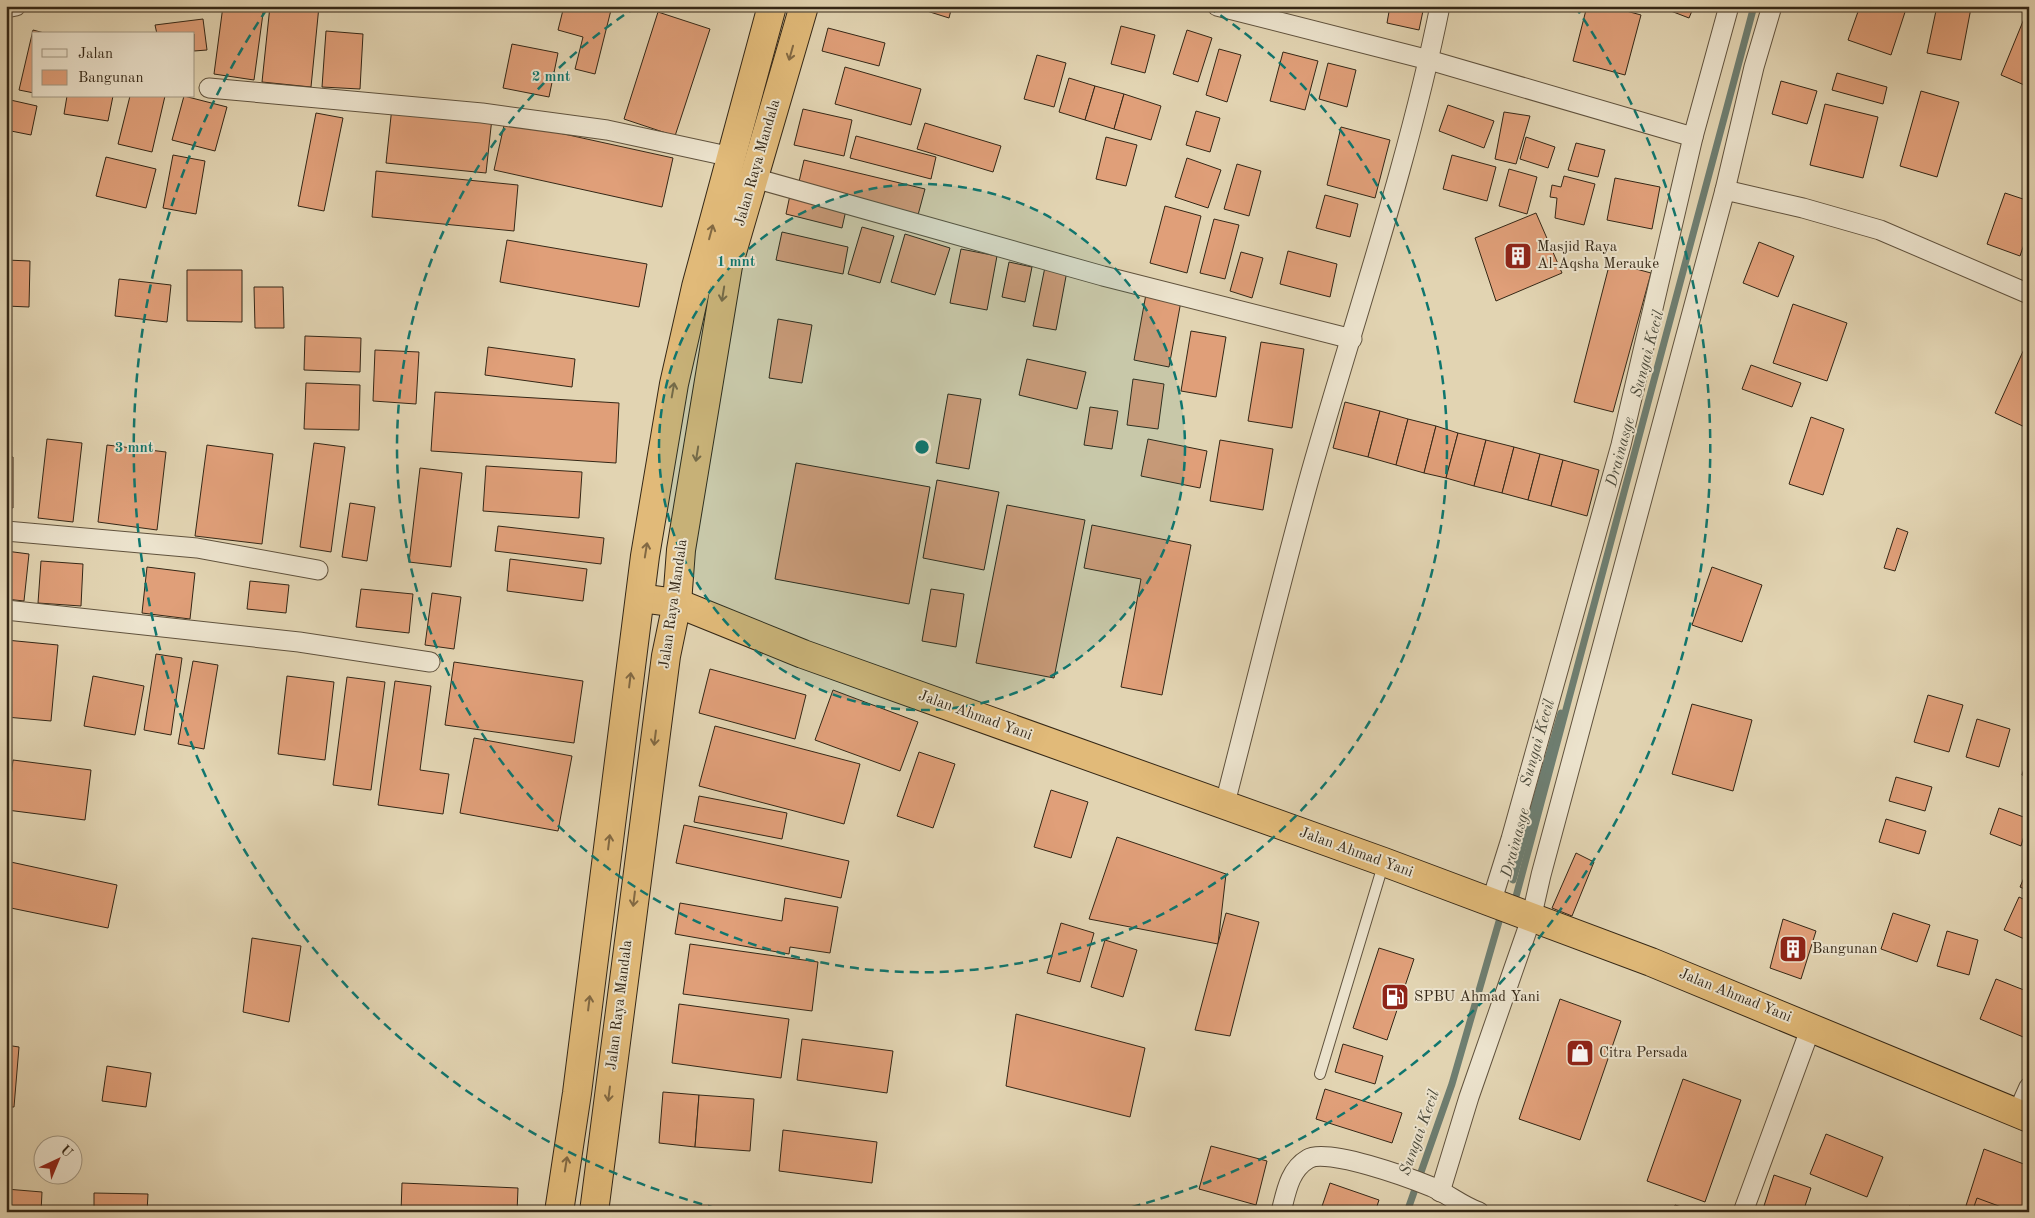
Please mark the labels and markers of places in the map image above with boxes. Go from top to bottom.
place label: Masjid Raya Al-Aqsha Merauke [1537,240,1659,272]
building icon: Masjid Raya Al-Aqsha Merauke [1503,241,1533,271]
centre of rings [913,438,931,456]
building icon: Bangunan [1778,934,1808,964]
place label: Bangunan [1812,942,1878,957]
fuel station icon: SPBU Ahmad Yani [1380,982,1410,1012]
place label: SPBU Ahmad Yani [1414,990,1540,1005]
shop icon: Citra Persada [1565,1038,1595,1068]
place label: Citra Persada [1599,1046,1688,1061]

